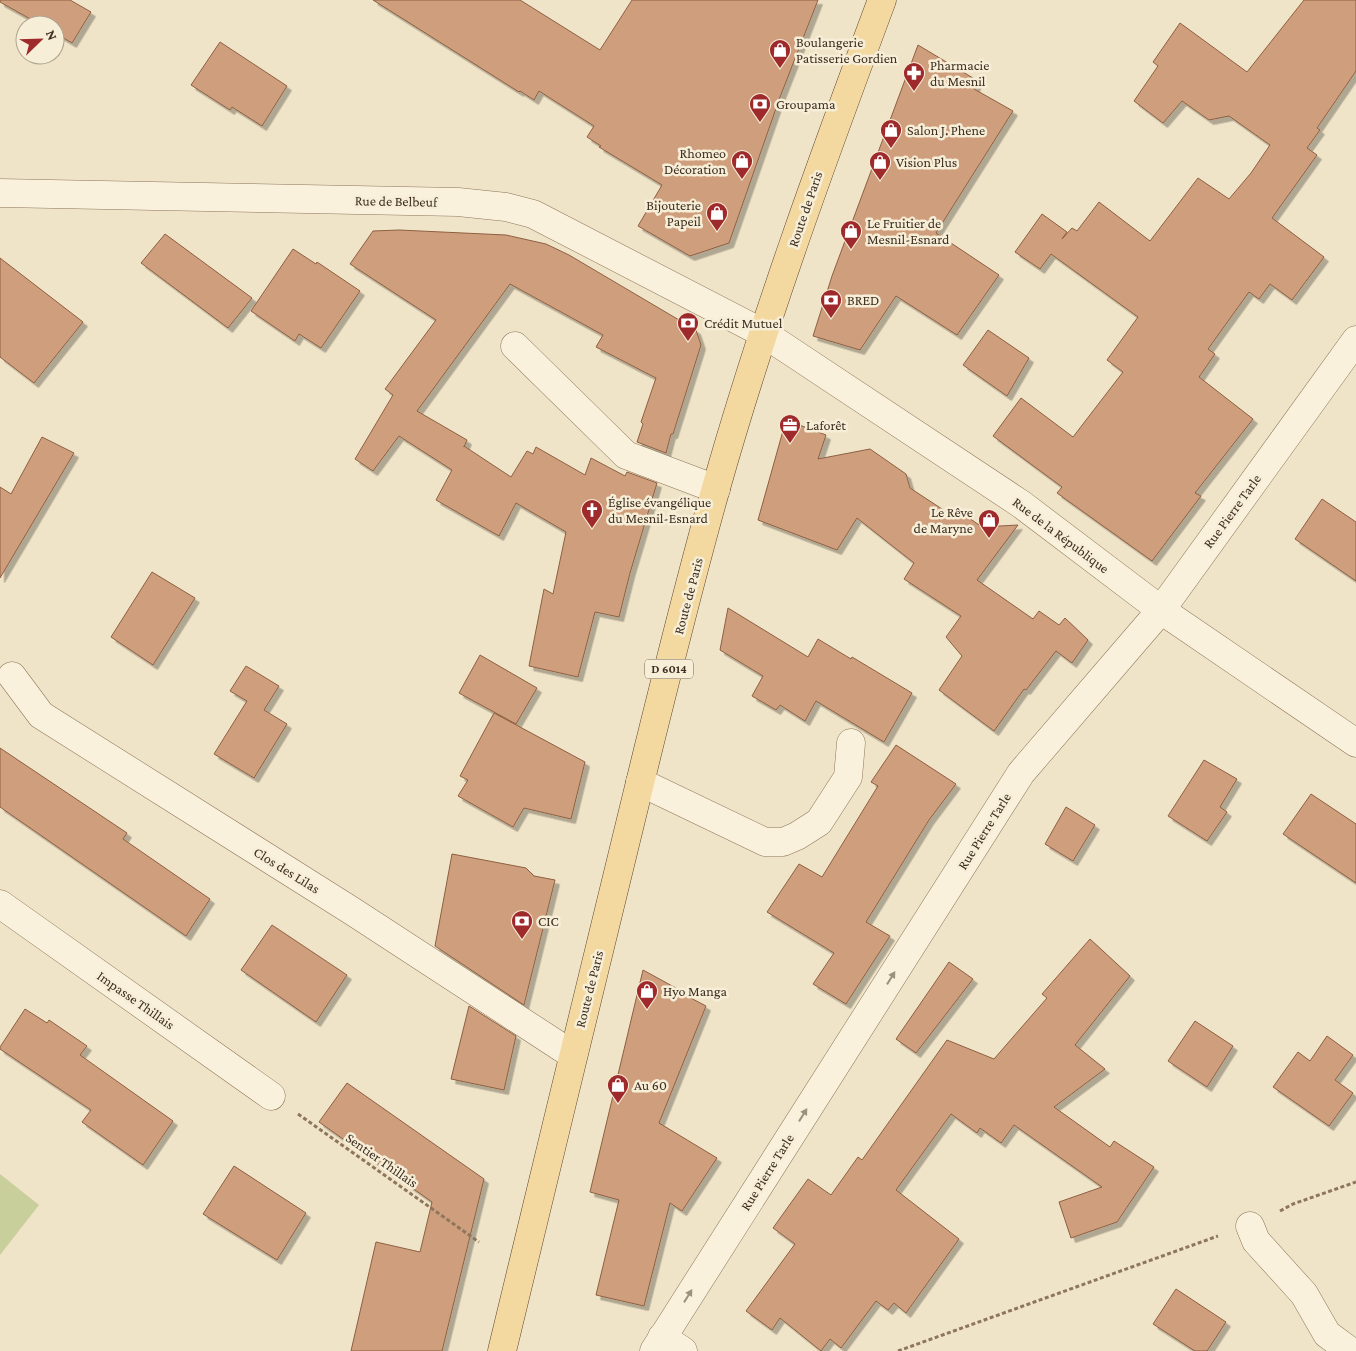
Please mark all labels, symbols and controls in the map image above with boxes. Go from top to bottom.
north arrow [15,15,65,65]
text: N [43,27,61,43]
place label: Boulangerie Patisserie Gordien [796,34,898,66]
shop icon: Boulangerie Patisserie Gordien [768,38,792,69]
place label: Pharmacie du Mesnil [930,57,989,89]
pharmacy icon: Pharmacie du Mesnil [902,61,926,92]
bank icon: Groupama [748,92,772,123]
place label: Groupama [776,96,836,112]
shop icon: Salon J. Phene [879,118,903,149]
place label: Salon J. Phene [907,122,985,138]
place label: Rhomeo Décoration [664,145,726,177]
shop icon: Rhomeo Décoration [730,149,754,180]
shop icon: Vision Plus [868,150,892,181]
place label: Vision Plus [896,154,957,170]
street label: Route de Paris [785,169,825,249]
street label: Rue de Belbeuf [355,192,438,210]
place label: Bijouterie Papeil [646,197,701,229]
shop icon: Bijouterie Papeil [705,201,729,232]
place label: Le Fruitier de Mesnil-Esnard [867,215,950,247]
shop icon: Le Fruitier de Mesnil-Esnard [839,219,863,250]
bank icon: BRED [819,288,843,319]
place label: BRED [847,292,879,308]
bank icon: Crédit Mutuel [676,311,700,342]
place label: Crédit Mutuel [704,315,783,331]
office icon: Laforêt [778,413,802,444]
place label: Laforêt [806,417,846,433]
street label: Rue Pierre Tarle [1200,471,1264,551]
place label: Église évangélique du Mesnil-Esnard [608,494,711,526]
street label: Rue de la République [1010,494,1112,576]
church icon: Église évangélique du Mesnil-Esnard [580,498,604,529]
place label: Le Rêve de Maryne [914,504,973,536]
shop icon: Le Rêve de Maryne [977,508,1001,539]
street label: Route de Paris [670,556,706,636]
road number: D 6014 [645,660,693,679]
street label: Rue Pierre Tarle [954,790,1014,872]
street label: Clos des Lilas [251,843,323,897]
bank icon: CIC [510,909,534,940]
place label: CIC [538,913,559,929]
street label: Route de Paris [572,949,606,1029]
street label: Impasse Thillais [94,967,178,1033]
one-way arrow [886,971,895,984]
shop icon: Hyo Manga [635,979,659,1010]
place label: Hyo Manga [663,983,727,999]
shop icon: Au 60 [606,1073,630,1104]
place label: Au 60 [634,1077,667,1093]
one-way arrow [799,1108,808,1121]
street label: Sentier Thillais [343,1129,421,1191]
street label: Rue Pierre Tarle [737,1131,797,1213]
one-way arrow [683,1290,692,1303]

